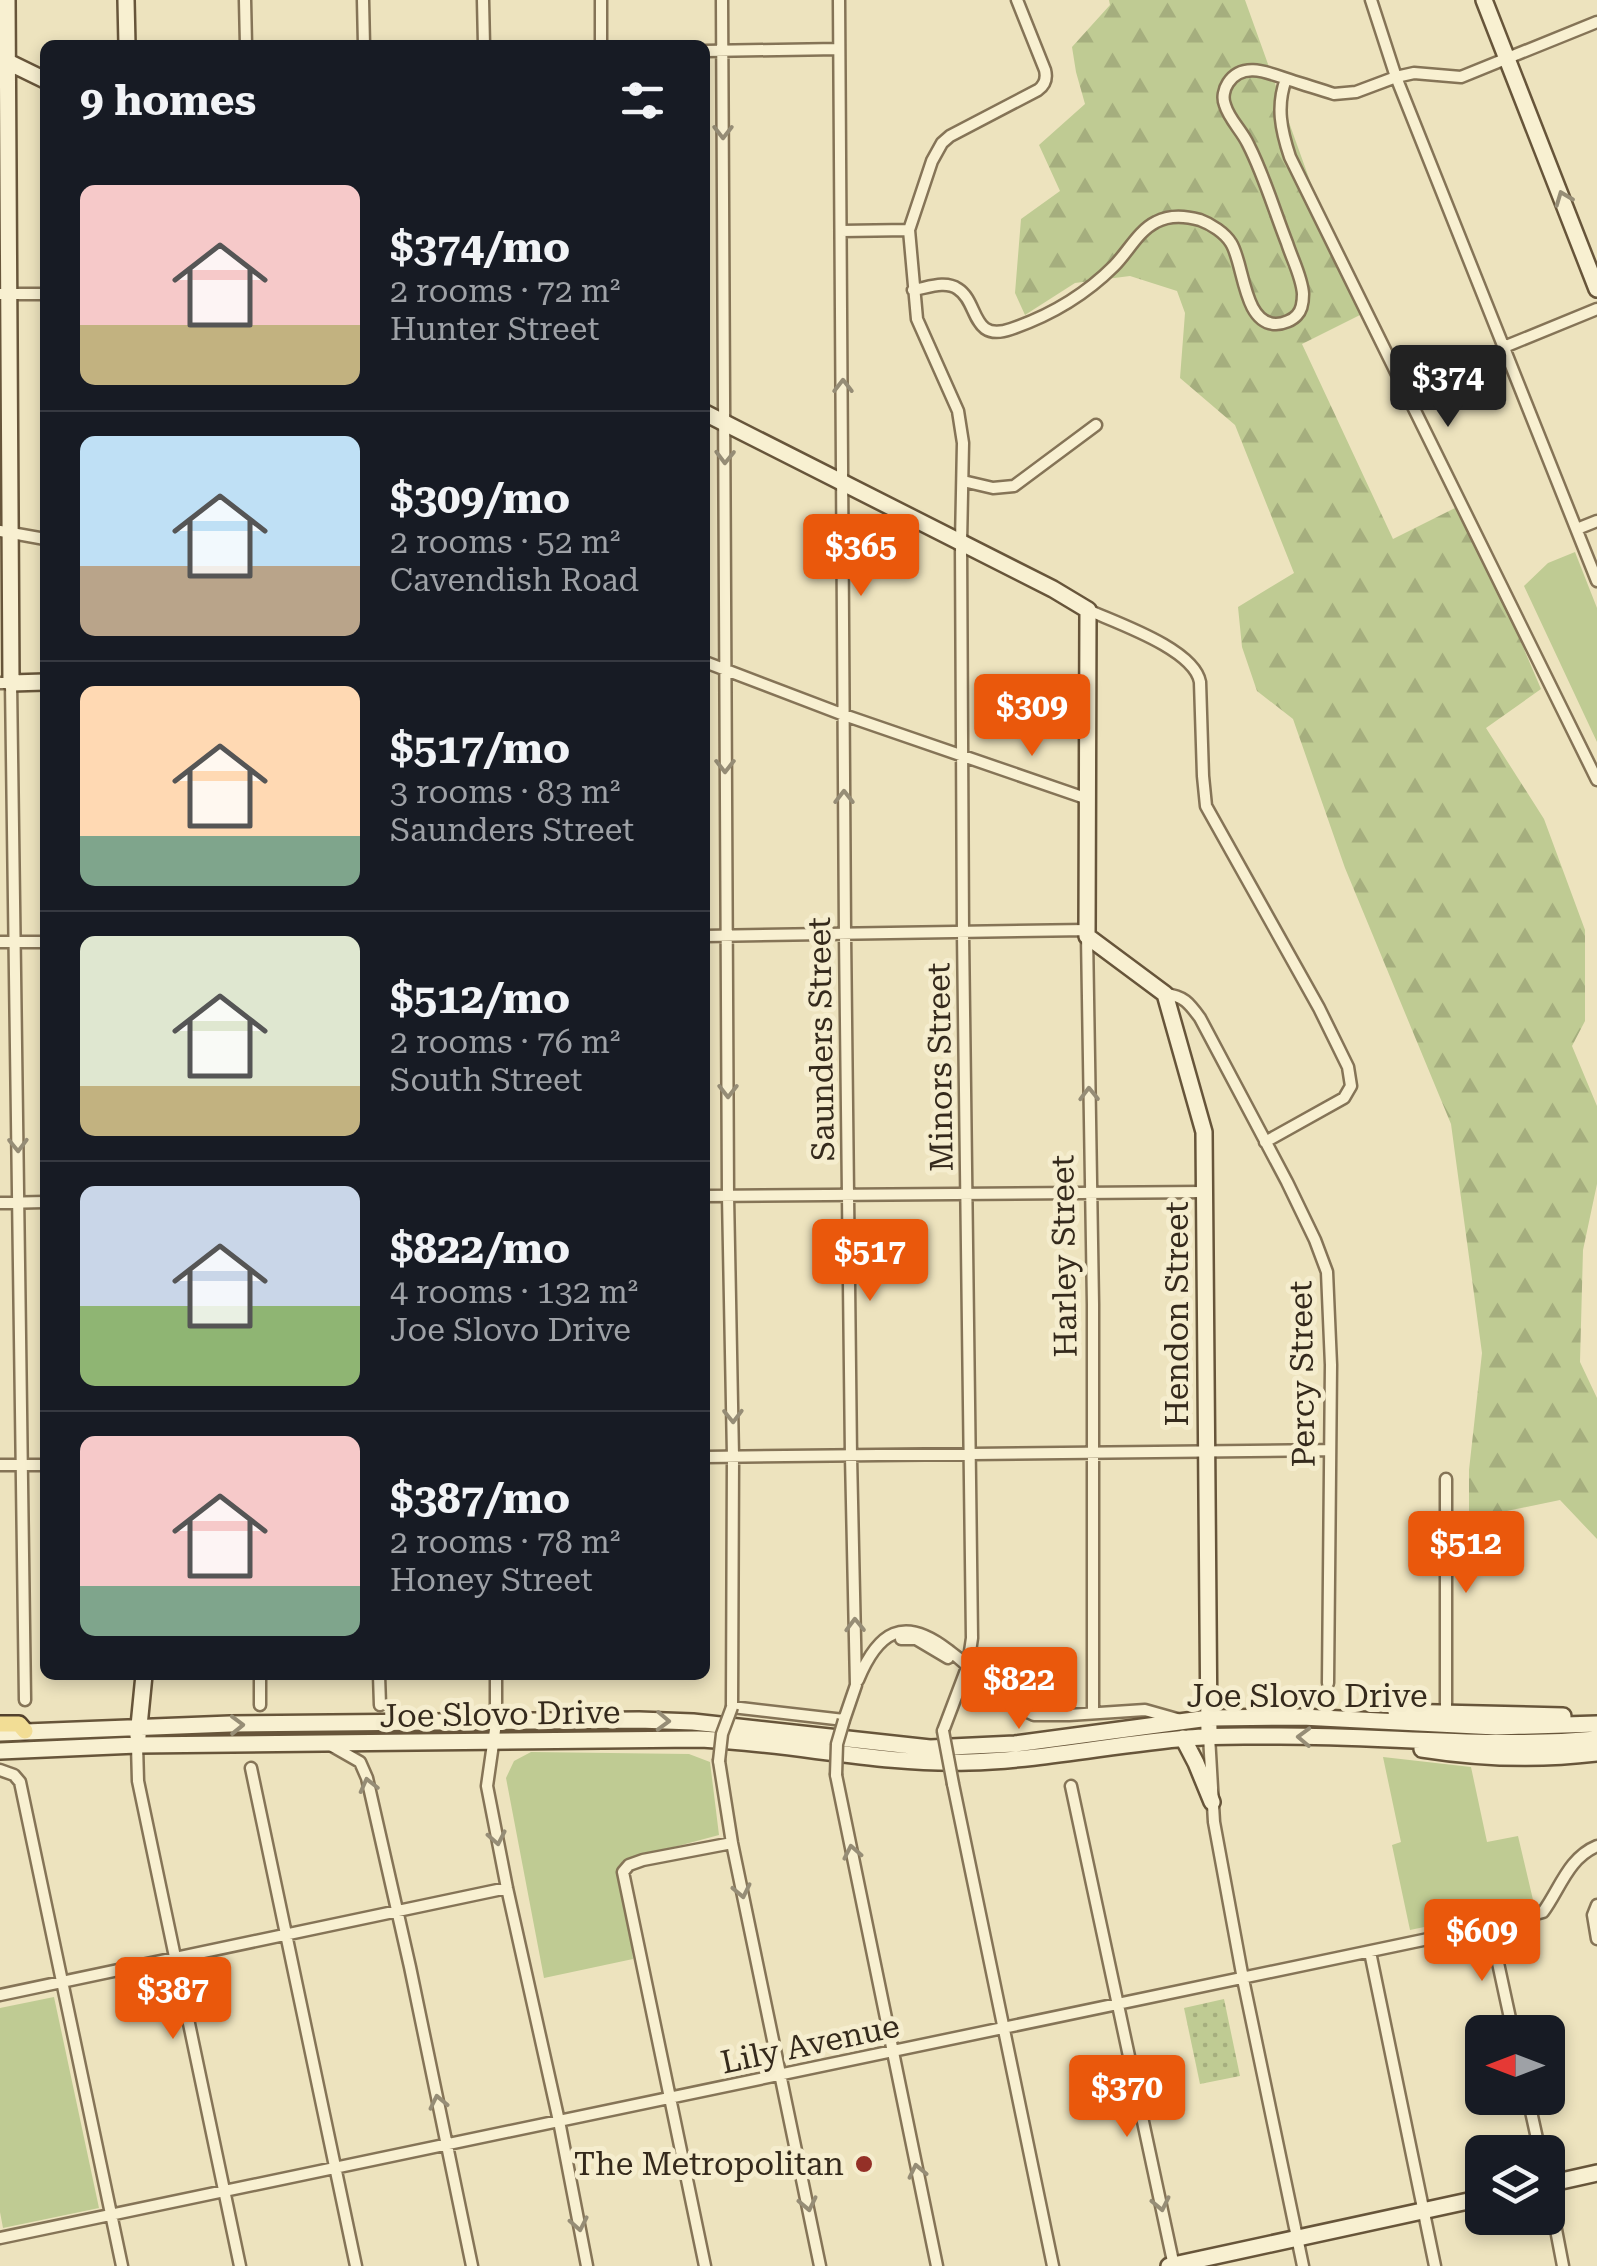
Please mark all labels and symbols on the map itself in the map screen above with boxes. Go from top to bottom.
one-way arrow [712,126,734,141]
one-way arrow [1554,191,1574,208]
pin: $374 [1389,345,1507,430]
one-way arrow [832,378,854,394]
one-way arrow [714,450,736,466]
pin: $365 [802,514,920,599]
pin: $309 [973,674,1091,759]
one-way arrow [714,760,736,775]
one-way arrow [833,788,855,804]
street label: Saunders Street [800,917,842,1161]
street label: Minors Street [919,962,961,1172]
one-way arrow [717,1084,739,1100]
one-way arrow [1079,1085,1100,1101]
one-way arrow [7,1138,29,1153]
street label: Harley Street [1043,1154,1085,1358]
street label: Hendon Street [1158,1201,1196,1427]
pin: $517 [811,1219,929,1304]
street label: Percy Street [1281,1280,1323,1468]
one-way arrow [722,1408,743,1424]
pin: $512 [1407,1511,1525,1596]
one-way arrow [844,1616,865,1632]
pin: $822 [960,1647,1078,1732]
street label: Joe Slovo Drive [1187,1677,1427,1715]
street label: Joe Slovo Drive [379,1693,621,1735]
one-way arrow [656,1710,672,1731]
one-way arrow [229,1714,245,1735]
one-way arrow [1296,1726,1312,1747]
one-way arrow [359,1777,380,1794]
one-way arrow [486,1830,507,1846]
one-way arrow [842,1844,863,1861]
one-way arrow [730,1882,751,1899]
pin: $609 [1423,1899,1541,1984]
pin: $387 [114,1957,232,2042]
street label: Lily Avenue [717,2007,903,2081]
north arrow [1465,2015,1565,2115]
pin: $370 [1068,2055,1186,2140]
one-way arrow [429,2094,450,2111]
place label: The Metropolitan [574,2145,844,2183]
marker: The Metropolitan [853,2153,875,2175]
one-way arrow [907,2162,928,2179]
one-way arrow [796,2195,817,2212]
one-way arrow [1149,2195,1170,2212]
one-way arrow [567,2215,588,2232]

